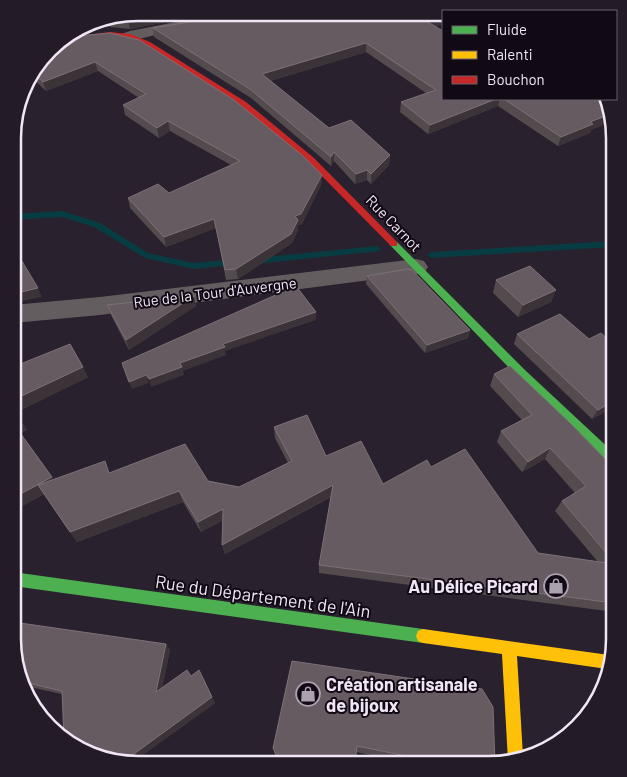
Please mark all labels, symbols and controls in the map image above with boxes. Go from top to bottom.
legend [442,10,617,100]
text: Fluide [487,20,527,38]
text: Ralenti [487,45,533,63]
text: Bouchon [487,70,545,88]
street label: Rue Carnot [363,191,425,255]
street label: Rue de la Tour d'Auvergne [132,273,298,311]
street label: Rue du Département de l'Ain [154,570,372,622]
shop icon: Au Délice Picard [543,573,569,599]
place label: Au Délice Picard [408,575,538,597]
place label: Création artisanale de bijoux [326,673,478,716]
shop icon: Création artisanale de bijoux [295,681,321,707]

